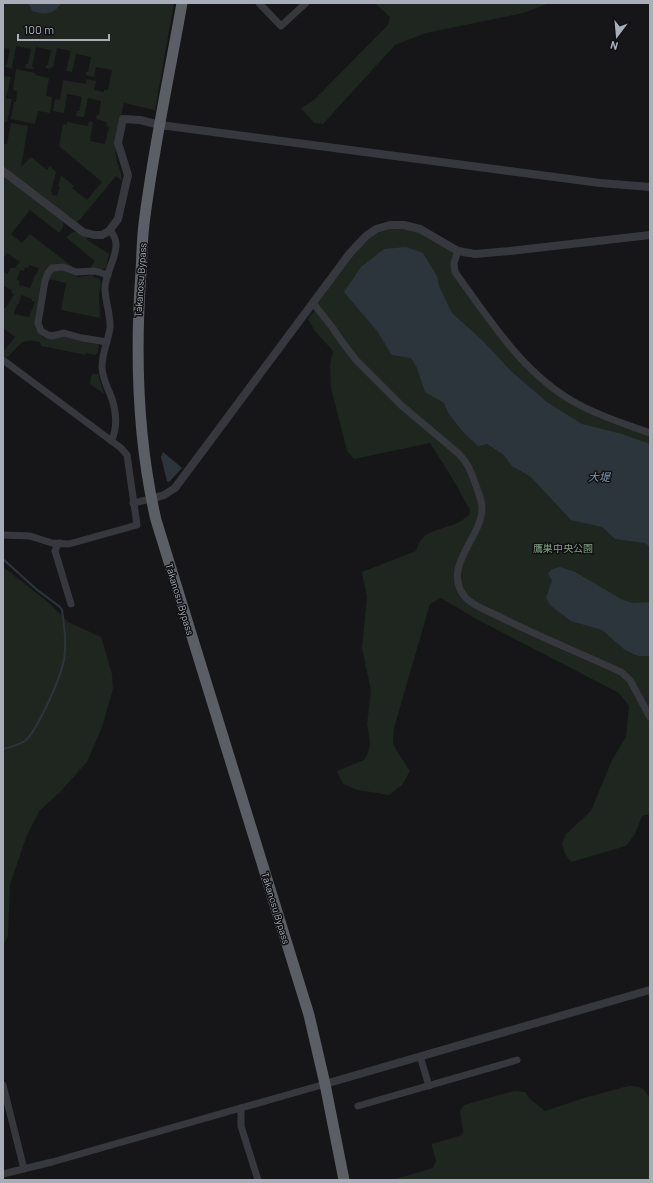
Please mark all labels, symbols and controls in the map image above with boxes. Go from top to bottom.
scale bar [18,16,109,42]
north arrow [597,16,637,56]
text: 100 m [24,22,54,36]
text: N [609,39,619,53]
street label: Takanosu Bypass [131,242,149,318]
water label: 大堤 [588,470,611,483]
park label: 鷹巣中央公園 [533,542,593,554]
street label: Takanosu Bypass [163,562,197,637]
street label: Takanosu Bypass [259,871,293,946]

